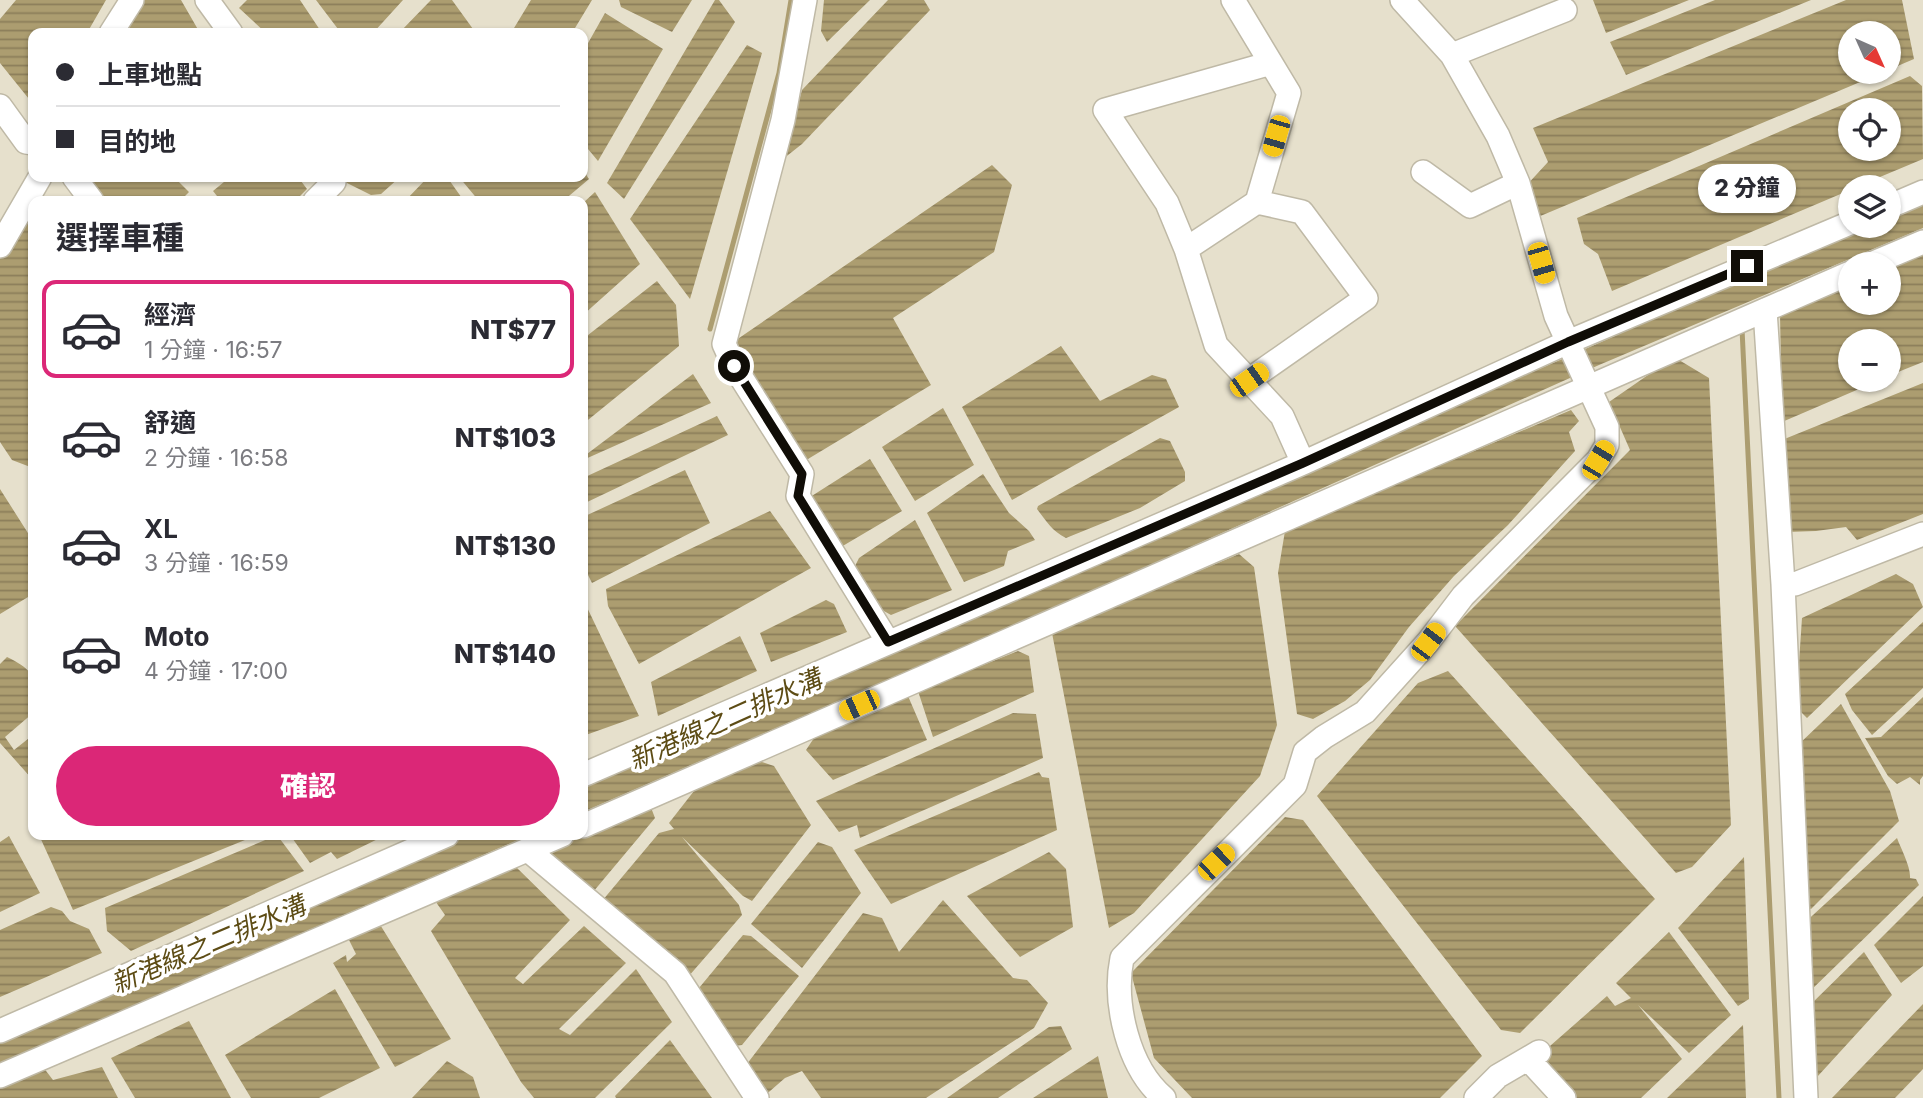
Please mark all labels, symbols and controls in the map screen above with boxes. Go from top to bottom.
north arrow [1838,21,1900,84]
map controls [1838,21,1901,392]
text: 上車地點 [98,59,202,90]
button: locate [1838,98,1901,161]
car [1261,113,1292,159]
text: 目的地 [98,126,176,157]
callout: 2 分鐘 [1698,164,1796,214]
text: 2 分鐘 [1714,174,1780,202]
button: layers [1838,175,1901,238]
text: 選擇車種 [56,218,184,257]
car [1526,240,1557,286]
route end [1731,250,1763,282]
button: + [1838,252,1901,315]
icon: car [60,298,123,361]
text: 經濟 [144,299,196,330]
text: NT$77 [470,314,556,345]
button: − [1838,329,1901,392]
text: 1 分鐘 · 16:57 [144,336,283,364]
route start [718,350,750,382]
car [1226,359,1273,401]
icon: car [60,406,123,469]
text: 舒適 [144,407,196,438]
text: NT$103 [455,422,556,453]
car [1579,437,1618,483]
text: 2 分鐘 · 16:58 [144,444,289,472]
text: XL [144,513,178,544]
icon: car [60,514,123,577]
text: NT$130 [455,530,556,561]
text: 3 分鐘 · 16:59 [144,549,289,577]
car [1407,619,1450,665]
text: Moto [144,621,209,652]
icon: car [60,622,123,685]
text: NT$140 [454,638,556,669]
text: 4 分鐘 · 17:00 [144,657,288,685]
water label: 新港線之二排水溝 [624,661,830,775]
car [836,687,883,723]
button: 確認 [56,746,560,826]
car [1194,840,1239,884]
water label: 新港線之二排水溝 [106,888,313,999]

